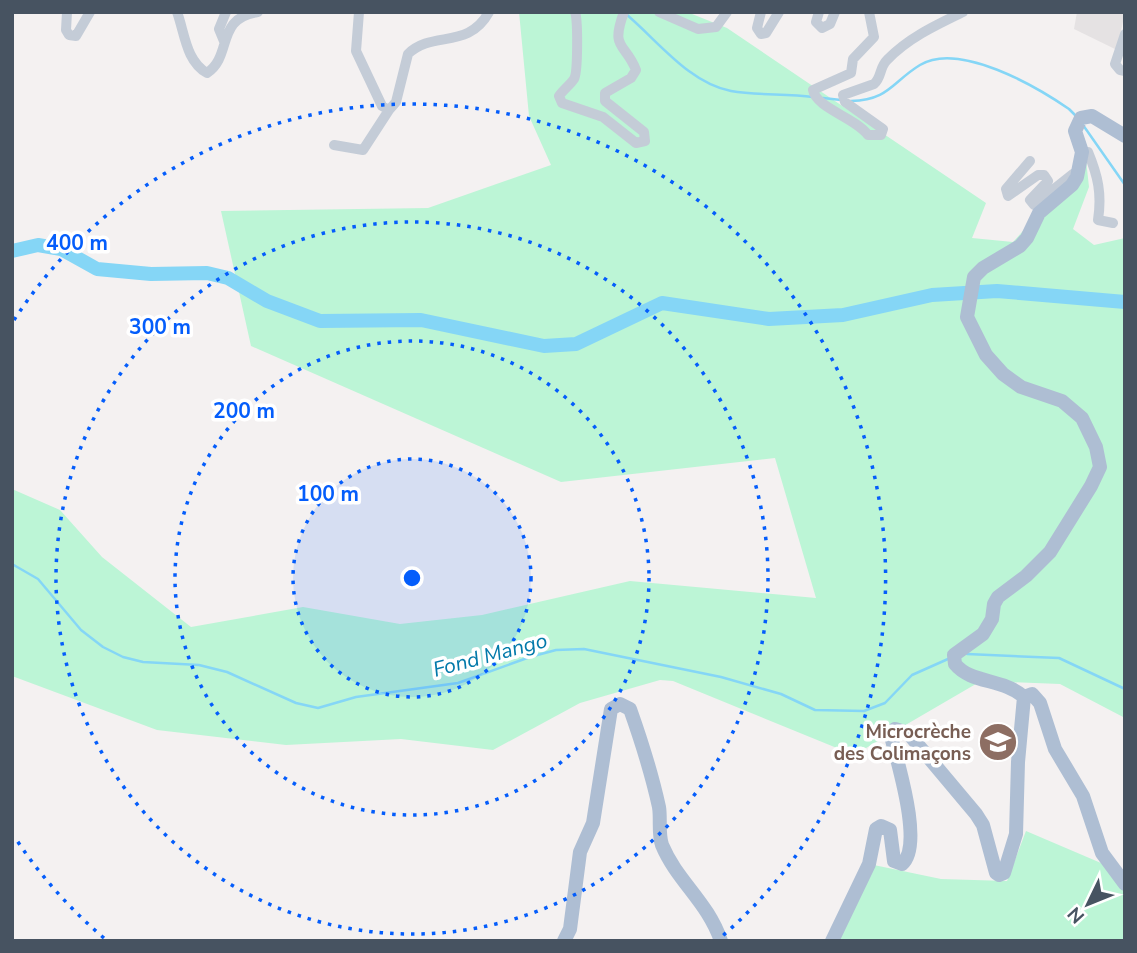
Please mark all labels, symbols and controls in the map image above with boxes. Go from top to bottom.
text: 400 m [46,229,108,257]
text: 300 m [129,313,191,341]
text: 200 m [213,397,275,425]
text: 100 m [297,480,359,508]
centre of rings [400,566,424,590]
water label: Fond Mango [430,626,550,684]
place label: Microcrèche des Colimaçons [834,719,971,767]
school or university icon: Microcrèche des Colimaçons [977,721,1019,763]
north arrow [1053,869,1123,939]
text: N [1062,901,1091,929]

